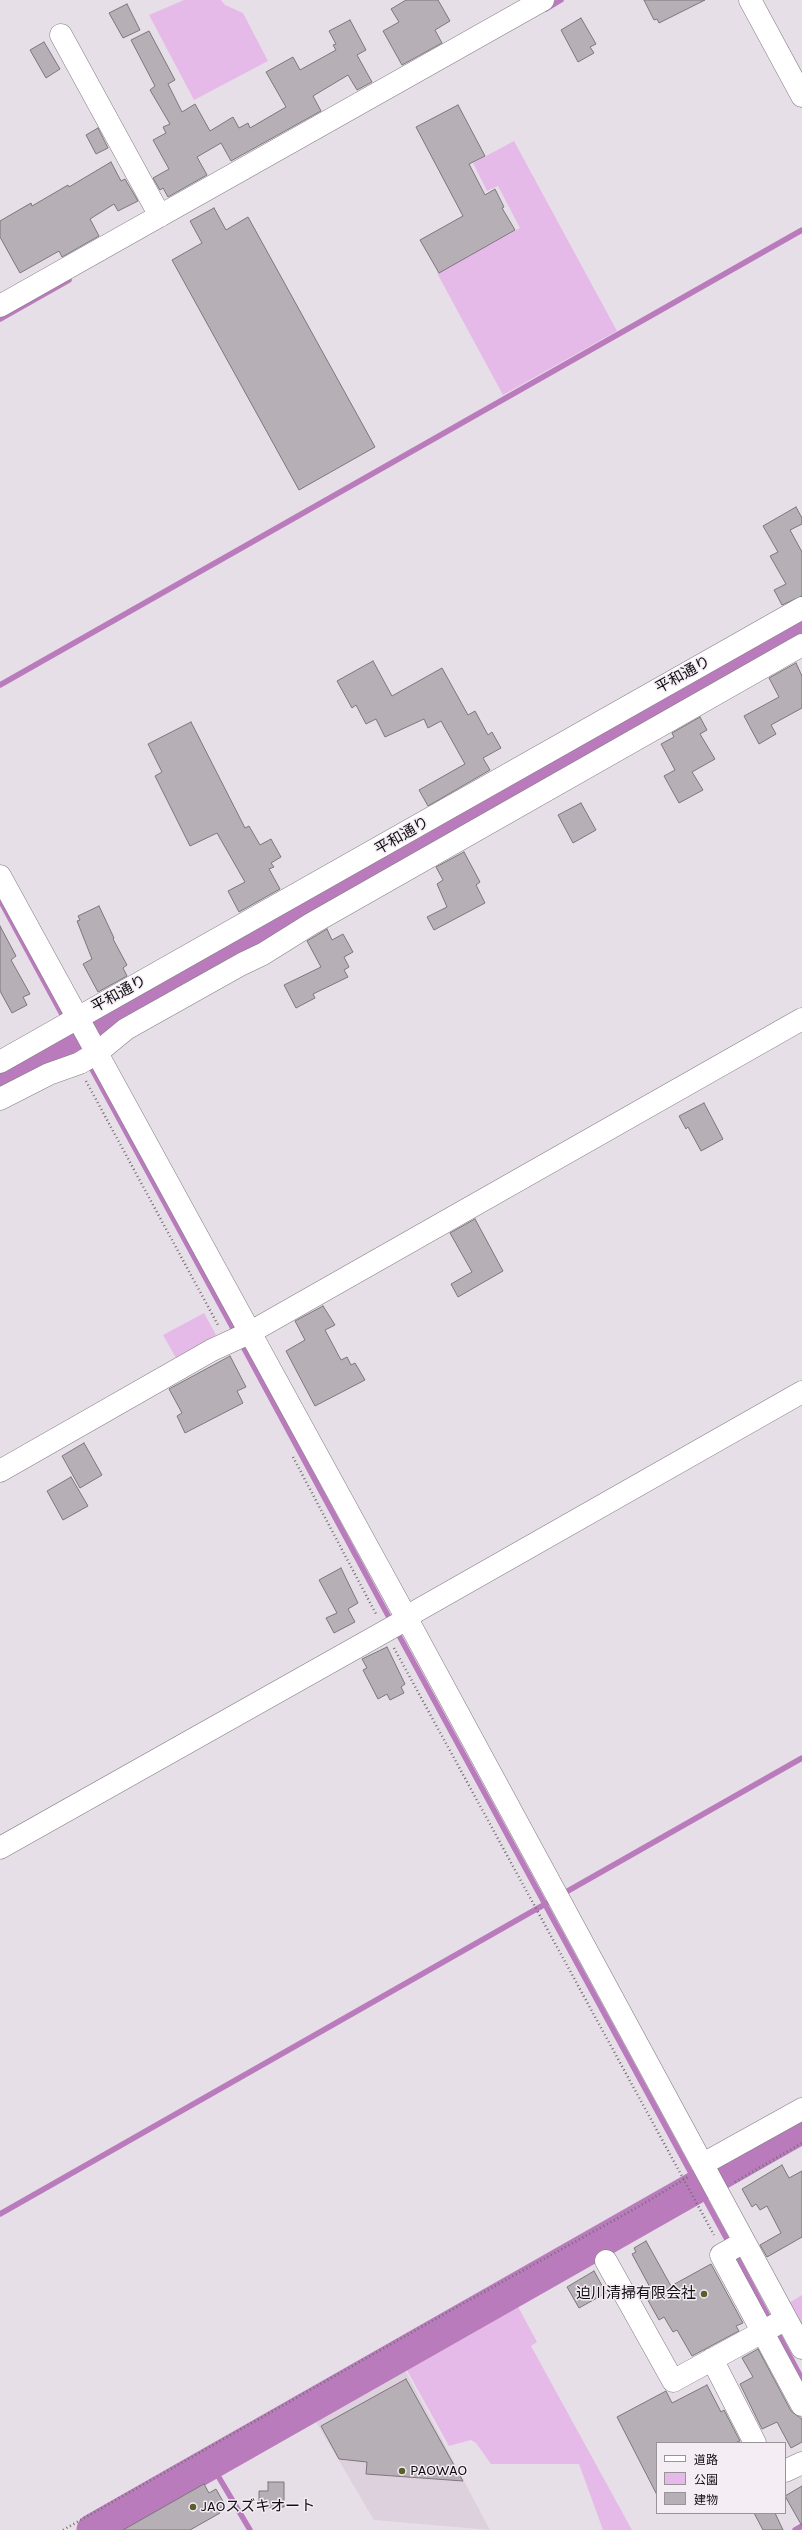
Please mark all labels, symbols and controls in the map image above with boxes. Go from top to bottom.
street label: 平和通り [652,653,714,697]
street label: 平和通り [372,813,432,859]
street label: 平和通り [88,972,150,1016]
place label: 迫川清掃有限会社 [576,2285,696,2303]
marker: 迫川清掃有限会社 [699,2289,709,2299]
legend [656,2442,786,2514]
text: 道路 [694,2453,718,2467]
place label: PAOWAO [410,2462,467,2480]
marker: PAOWAO [397,2466,407,2476]
text: 公園 [694,2473,718,2487]
text: 建物 [694,2493,718,2507]
place label: JAOスズキオート [201,2498,315,2516]
marker: JAOスズキオート [188,2502,198,2512]

